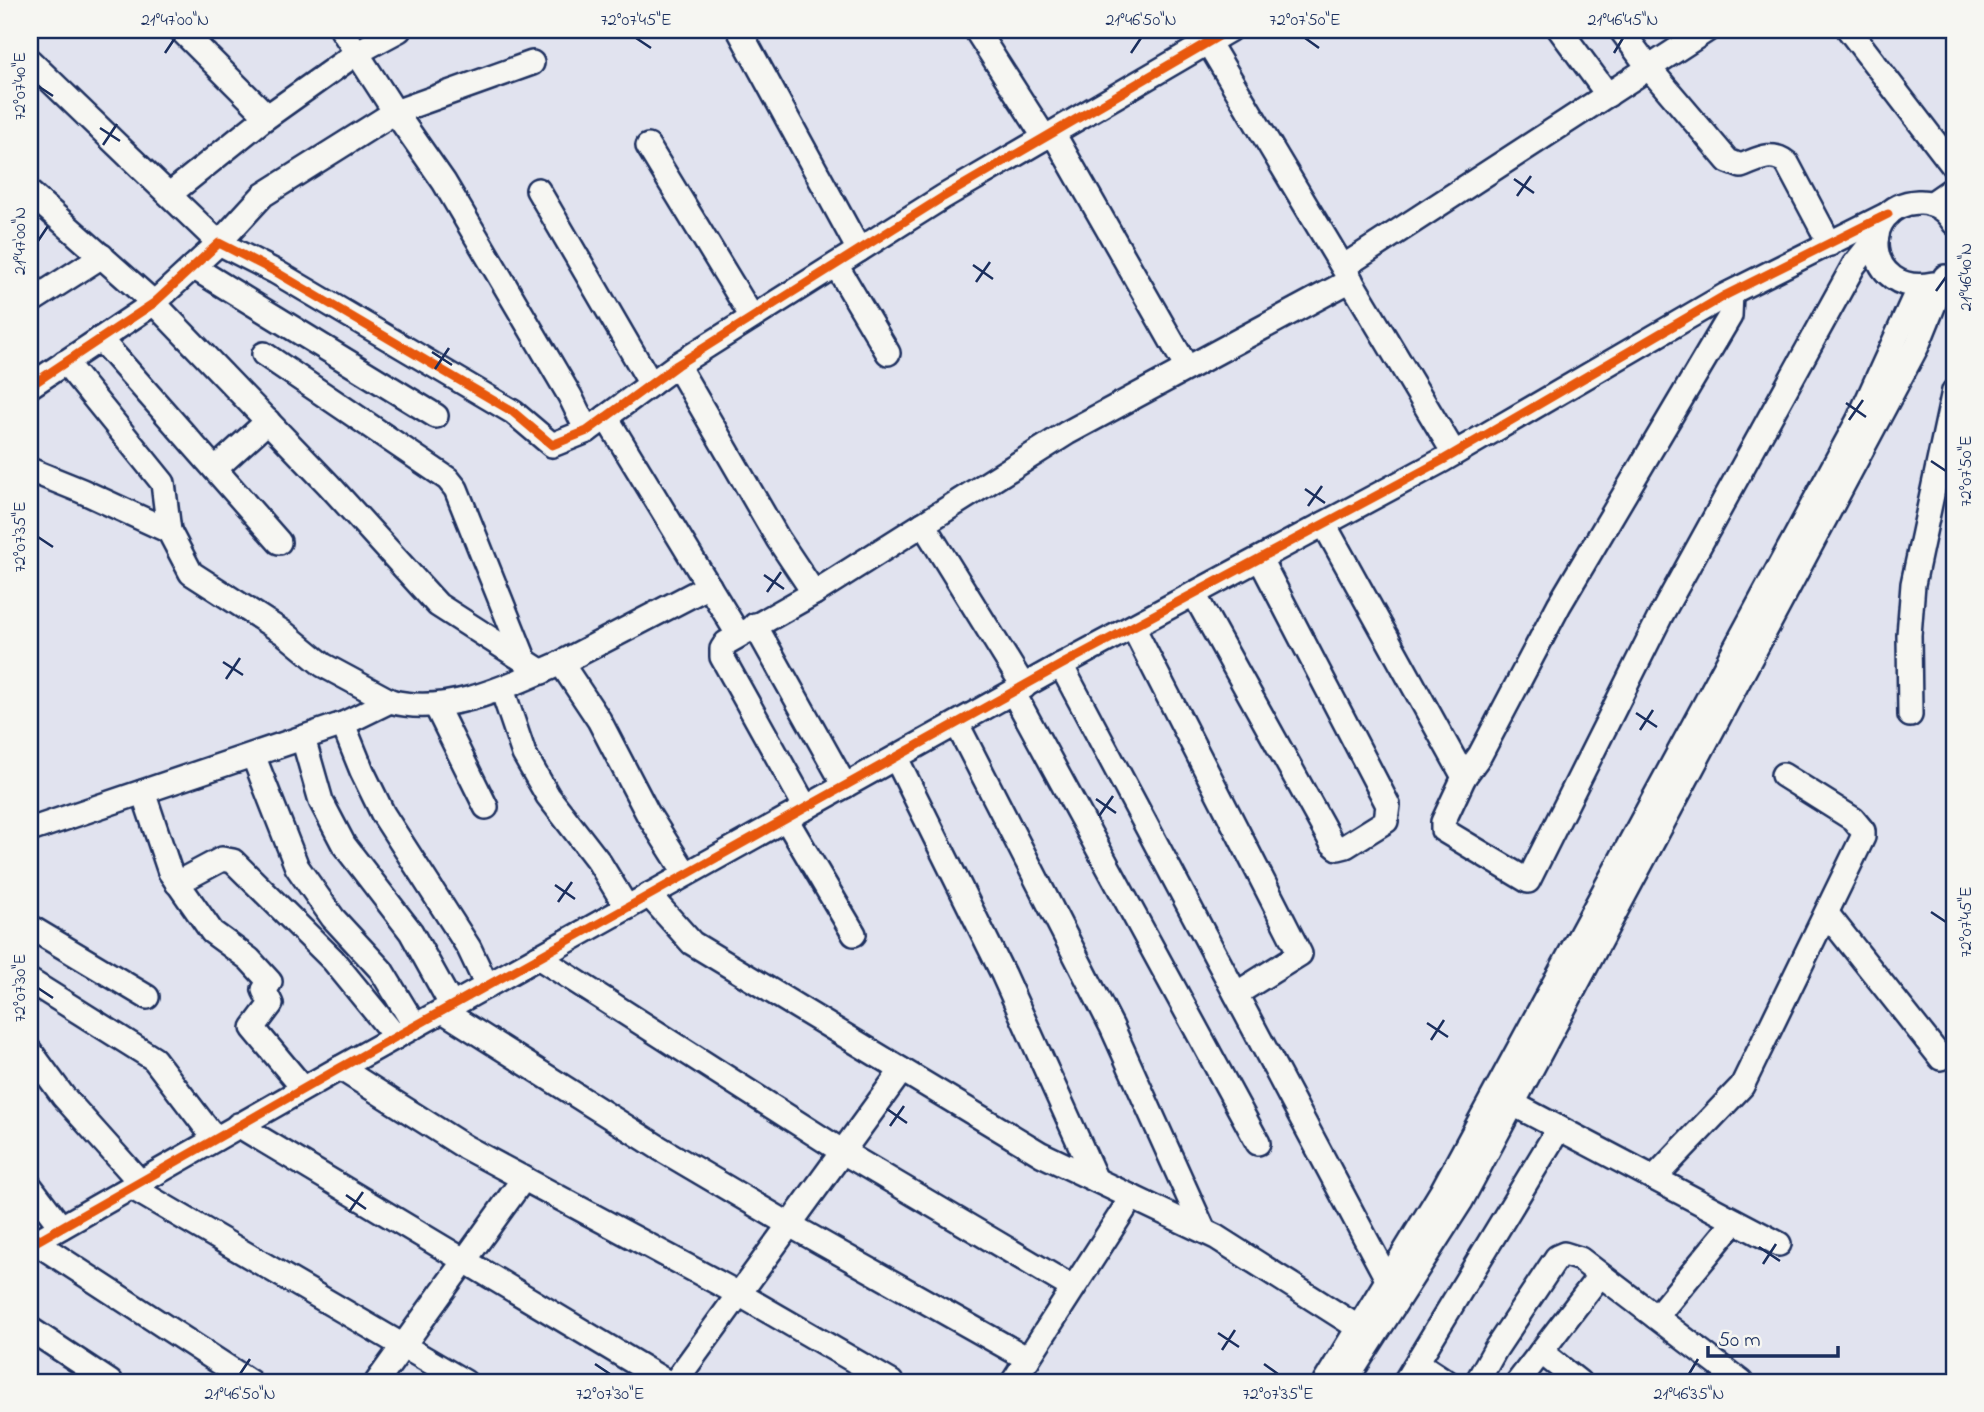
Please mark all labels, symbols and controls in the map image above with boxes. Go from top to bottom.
text: 21°47'00"N [141,8,209,34]
text: 72°07'45"E [600,8,672,34]
text: 21°46'50"N [1105,8,1177,34]
text: 72°07'50"E [1269,8,1341,34]
text: 21°46'45"N [1588,8,1658,34]
text: 72°07'40"E [8,52,34,120]
text: 21°47'00"N [8,207,34,275]
text: 21°46'40"N [1954,243,1980,311]
text: 72°07'50"E [1954,435,1980,507]
text: 72°07'35"E [8,501,34,573]
text: 72°07'45"E [1954,886,1980,958]
text: 72°07'30"E [8,954,34,1022]
scale bar [1708,1314,1837,1358]
text: 50 m [1718,1326,1761,1356]
text: 21°46'50"N [204,1382,276,1408]
text: 72°07'30"E [576,1382,644,1408]
text: 72°07'35"E [1242,1382,1314,1408]
text: 21°46'35"N [1654,1382,1724,1408]

